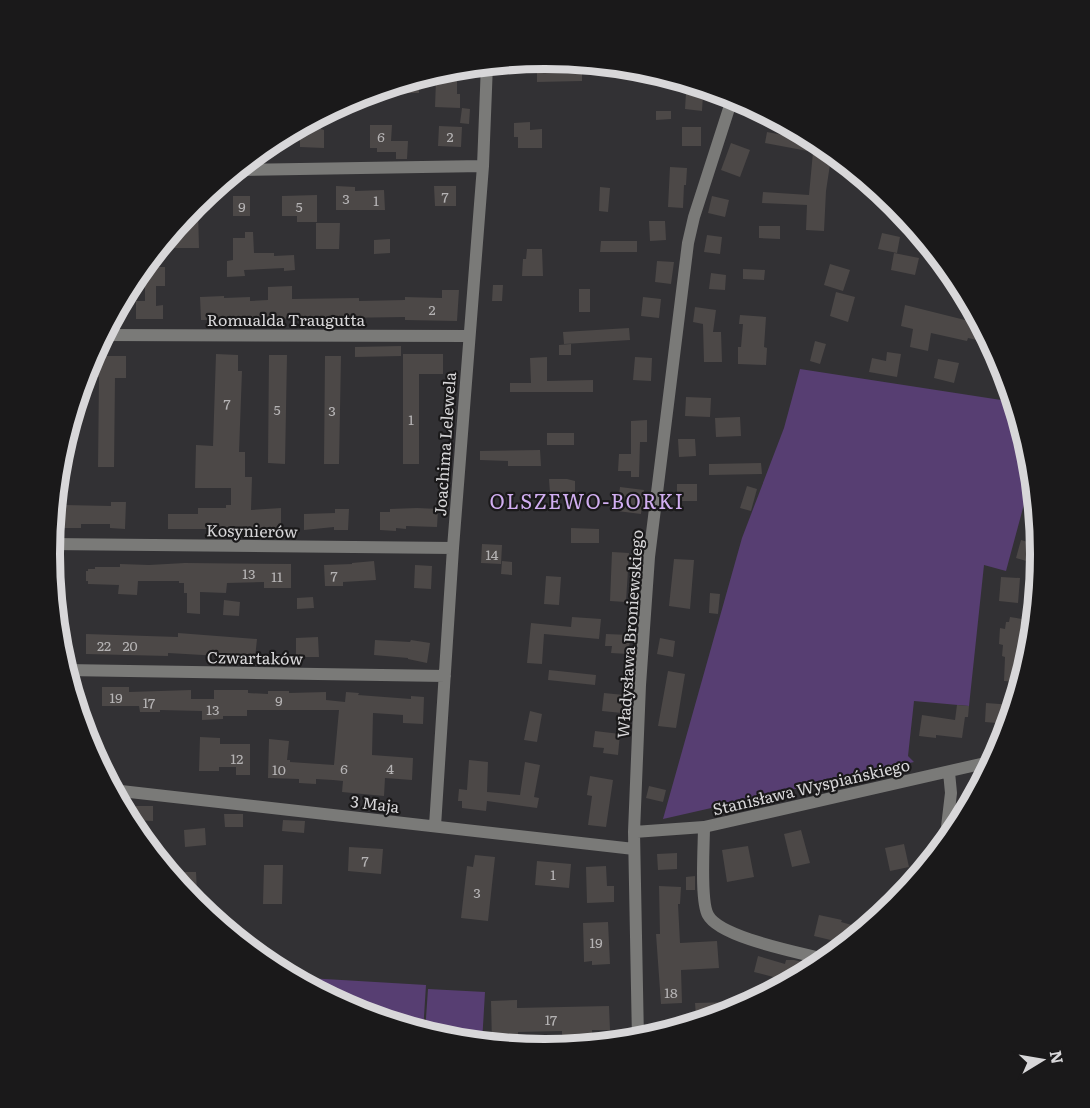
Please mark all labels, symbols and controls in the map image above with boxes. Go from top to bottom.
house number: 6 [377,126,385,146]
house number: 2 [446,126,454,146]
house number: 7 [441,186,449,206]
house number: 3 [342,188,350,208]
house number: 1 [373,190,379,210]
house number: 9 [238,196,246,216]
house number: 5 [295,196,303,216]
house number: 2 [428,299,436,319]
street label: Romualda Traugutta [207,307,366,331]
street label: Joachima Lelewela [427,371,461,517]
house number: 7 [223,393,231,413]
house number: 5 [273,399,281,419]
house number: 3 [328,400,336,420]
house number: 1 [408,409,414,429]
district label: OLSZEWO-BORKI [490,485,684,515]
street label: Kosynierów [206,517,298,543]
street label: Władysława Broniewskiego [610,529,648,739]
house number: 14 [486,544,499,564]
house number: 13 [242,563,256,583]
house number: 7 [330,565,338,585]
house number: 11 [271,566,283,586]
house number: 22 [97,635,111,655]
house number: 20 [122,635,138,655]
street label: Czwartaków [207,644,303,670]
house number: 19 [109,687,123,707]
house number: 9 [275,690,283,710]
house number: 17 [143,692,155,712]
house number: 13 [206,699,220,719]
house number: 12 [231,748,243,768]
street label: Stanisława Wyspiańskiego [710,752,912,820]
house number: 6 [340,758,348,778]
house number: 4 [386,758,394,778]
house number: 10 [272,759,286,779]
street label: 3 Maja [349,788,401,818]
house number: 7 [361,850,369,870]
house number: 1 [550,864,556,884]
house number: 3 [473,882,481,902]
house number: 19 [589,932,603,952]
house number: 18 [664,982,678,1002]
house number: 17 [545,1009,557,1029]
north arrow [1012,1030,1072,1090]
text: N [1045,1048,1071,1066]

